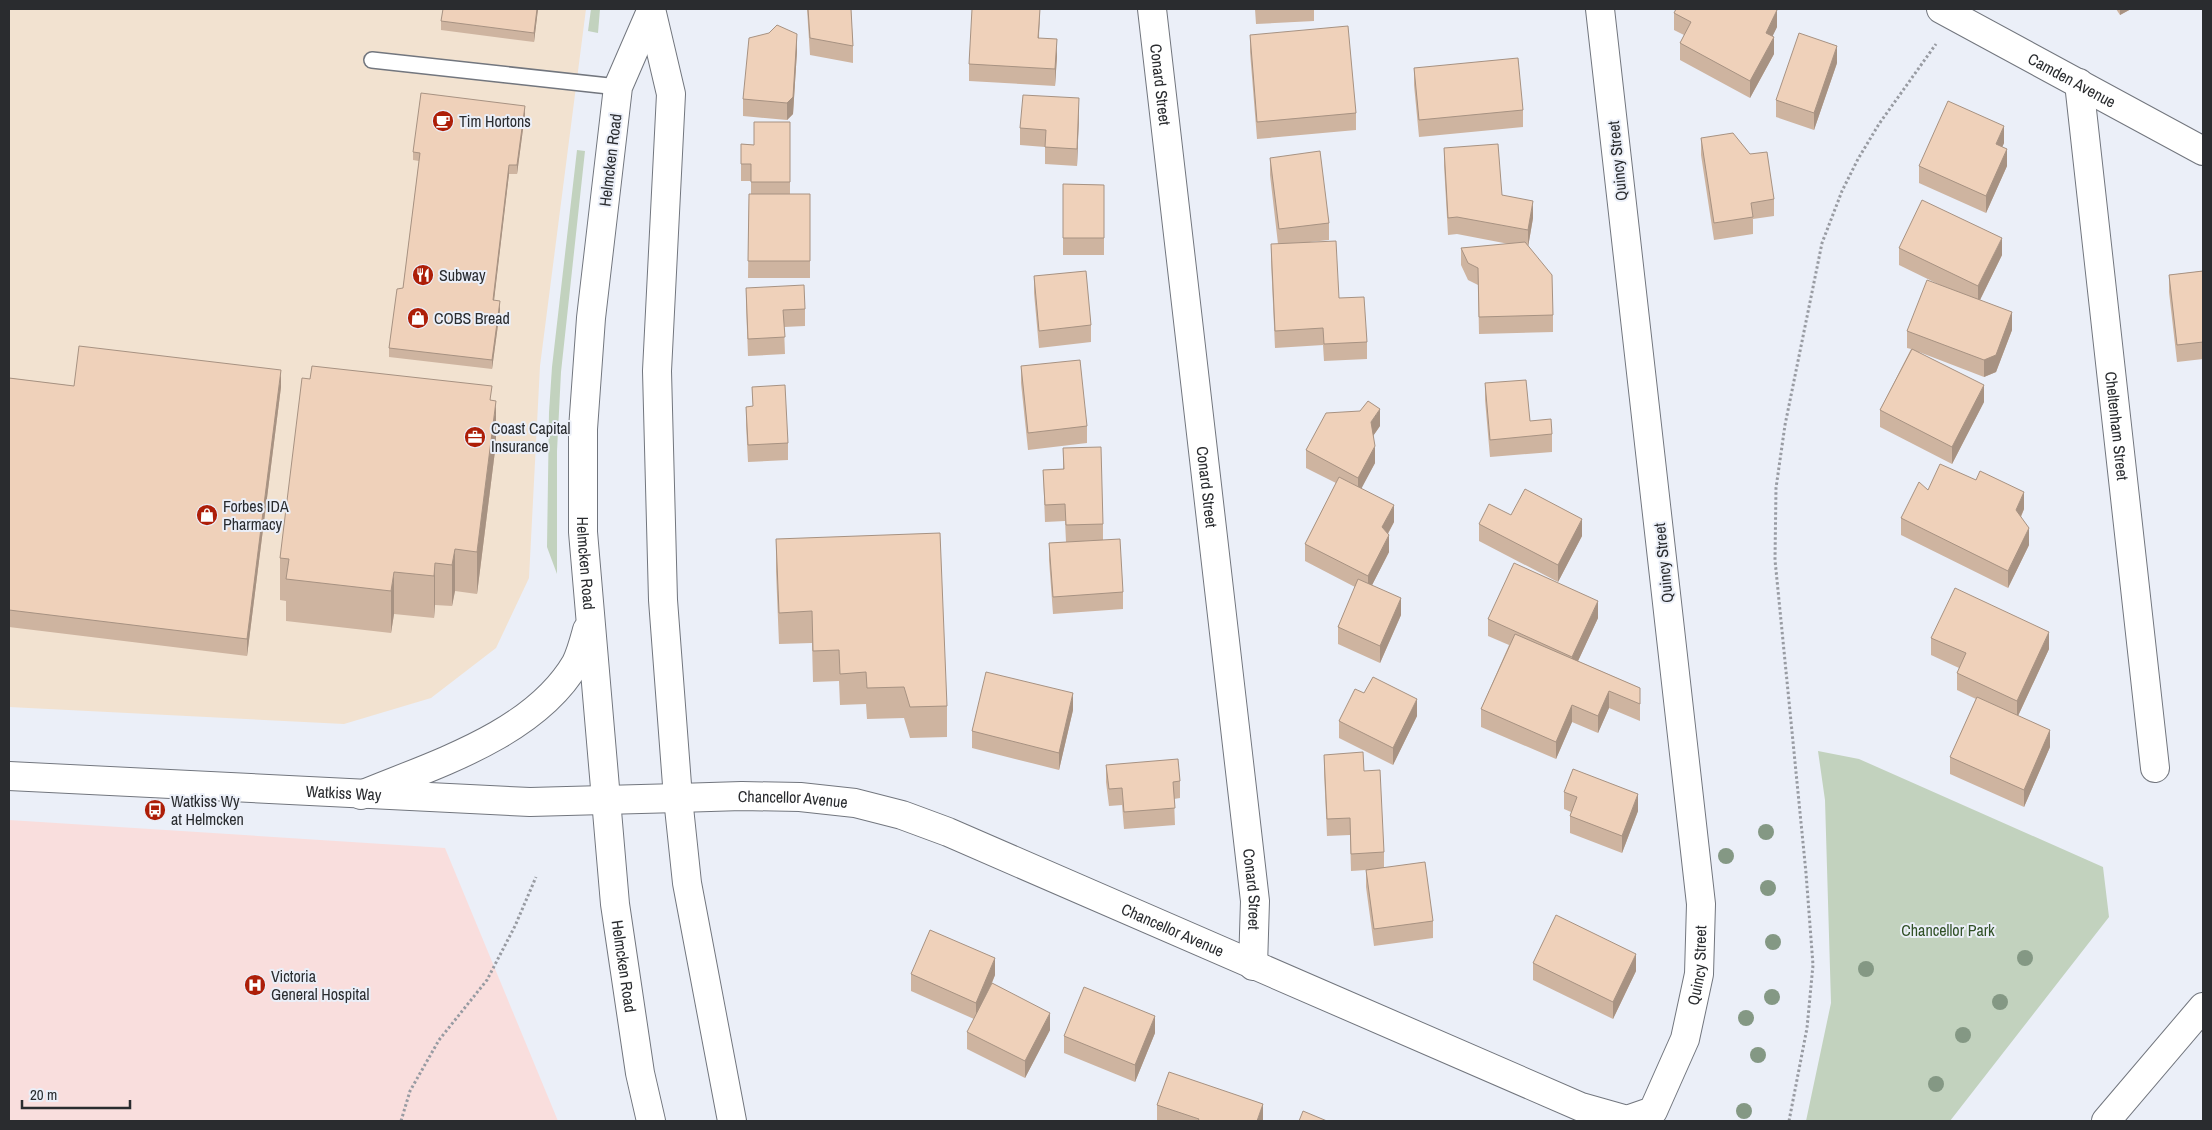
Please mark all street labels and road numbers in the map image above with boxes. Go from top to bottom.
street label: Conard Street [1145,43,1176,127]
street label: Camden Avenue [2024,47,2120,113]
street label: Helmcken Road [593,112,627,208]
street label: Quincy Street [1602,120,1632,202]
street label: Cheltenham Street [2100,370,2134,482]
street label: Conard Street [1192,445,1223,529]
street label: Helmcken Road [572,517,601,611]
street label: Quincy Street [1648,522,1678,604]
street label: Watkiss Way [305,780,382,806]
street label: Chancellor Avenue [738,785,849,813]
street label: Conard Street [1238,847,1266,931]
street label: Chancellor Avenue [1118,898,1228,962]
street label: Helmcken Road [606,918,642,1014]
street label: Quincy Street [1682,925,1711,1007]

